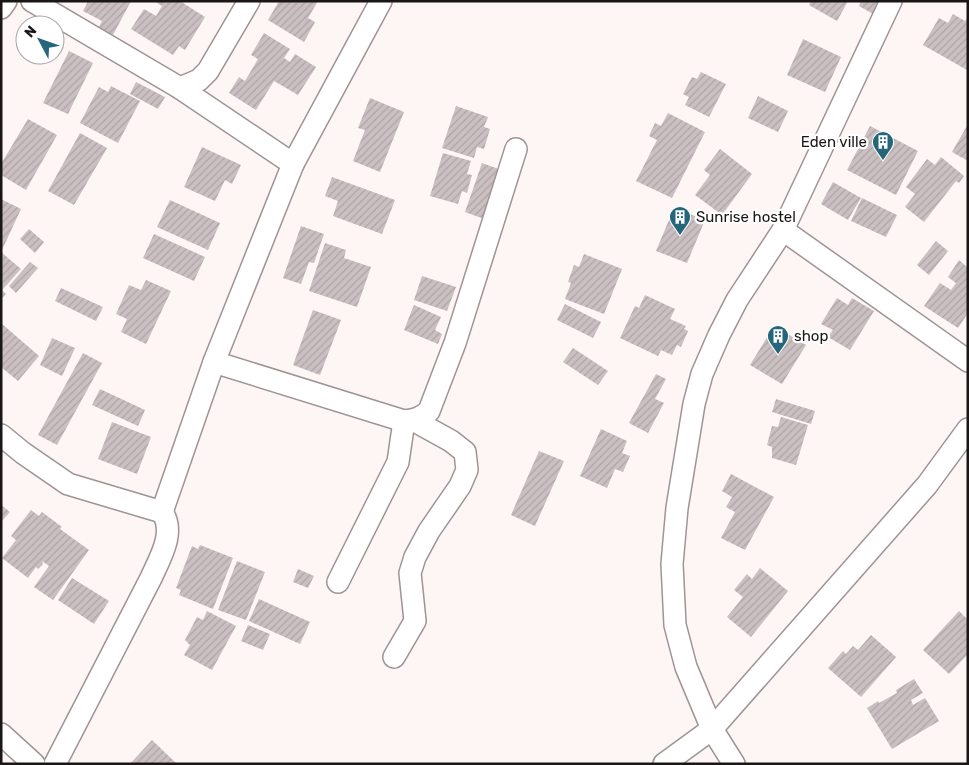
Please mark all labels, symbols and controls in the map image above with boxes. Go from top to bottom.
north arrow [15,15,65,65]
text: N [21,22,40,41]
building icon: Eden ville [871,130,895,161]
place label: Eden ville [801,133,867,151]
building icon: Sunrise hostel [668,205,692,236]
place label: Sunrise hostel [696,208,796,226]
building icon: shop [766,324,790,355]
place label: shop [794,327,828,345]

